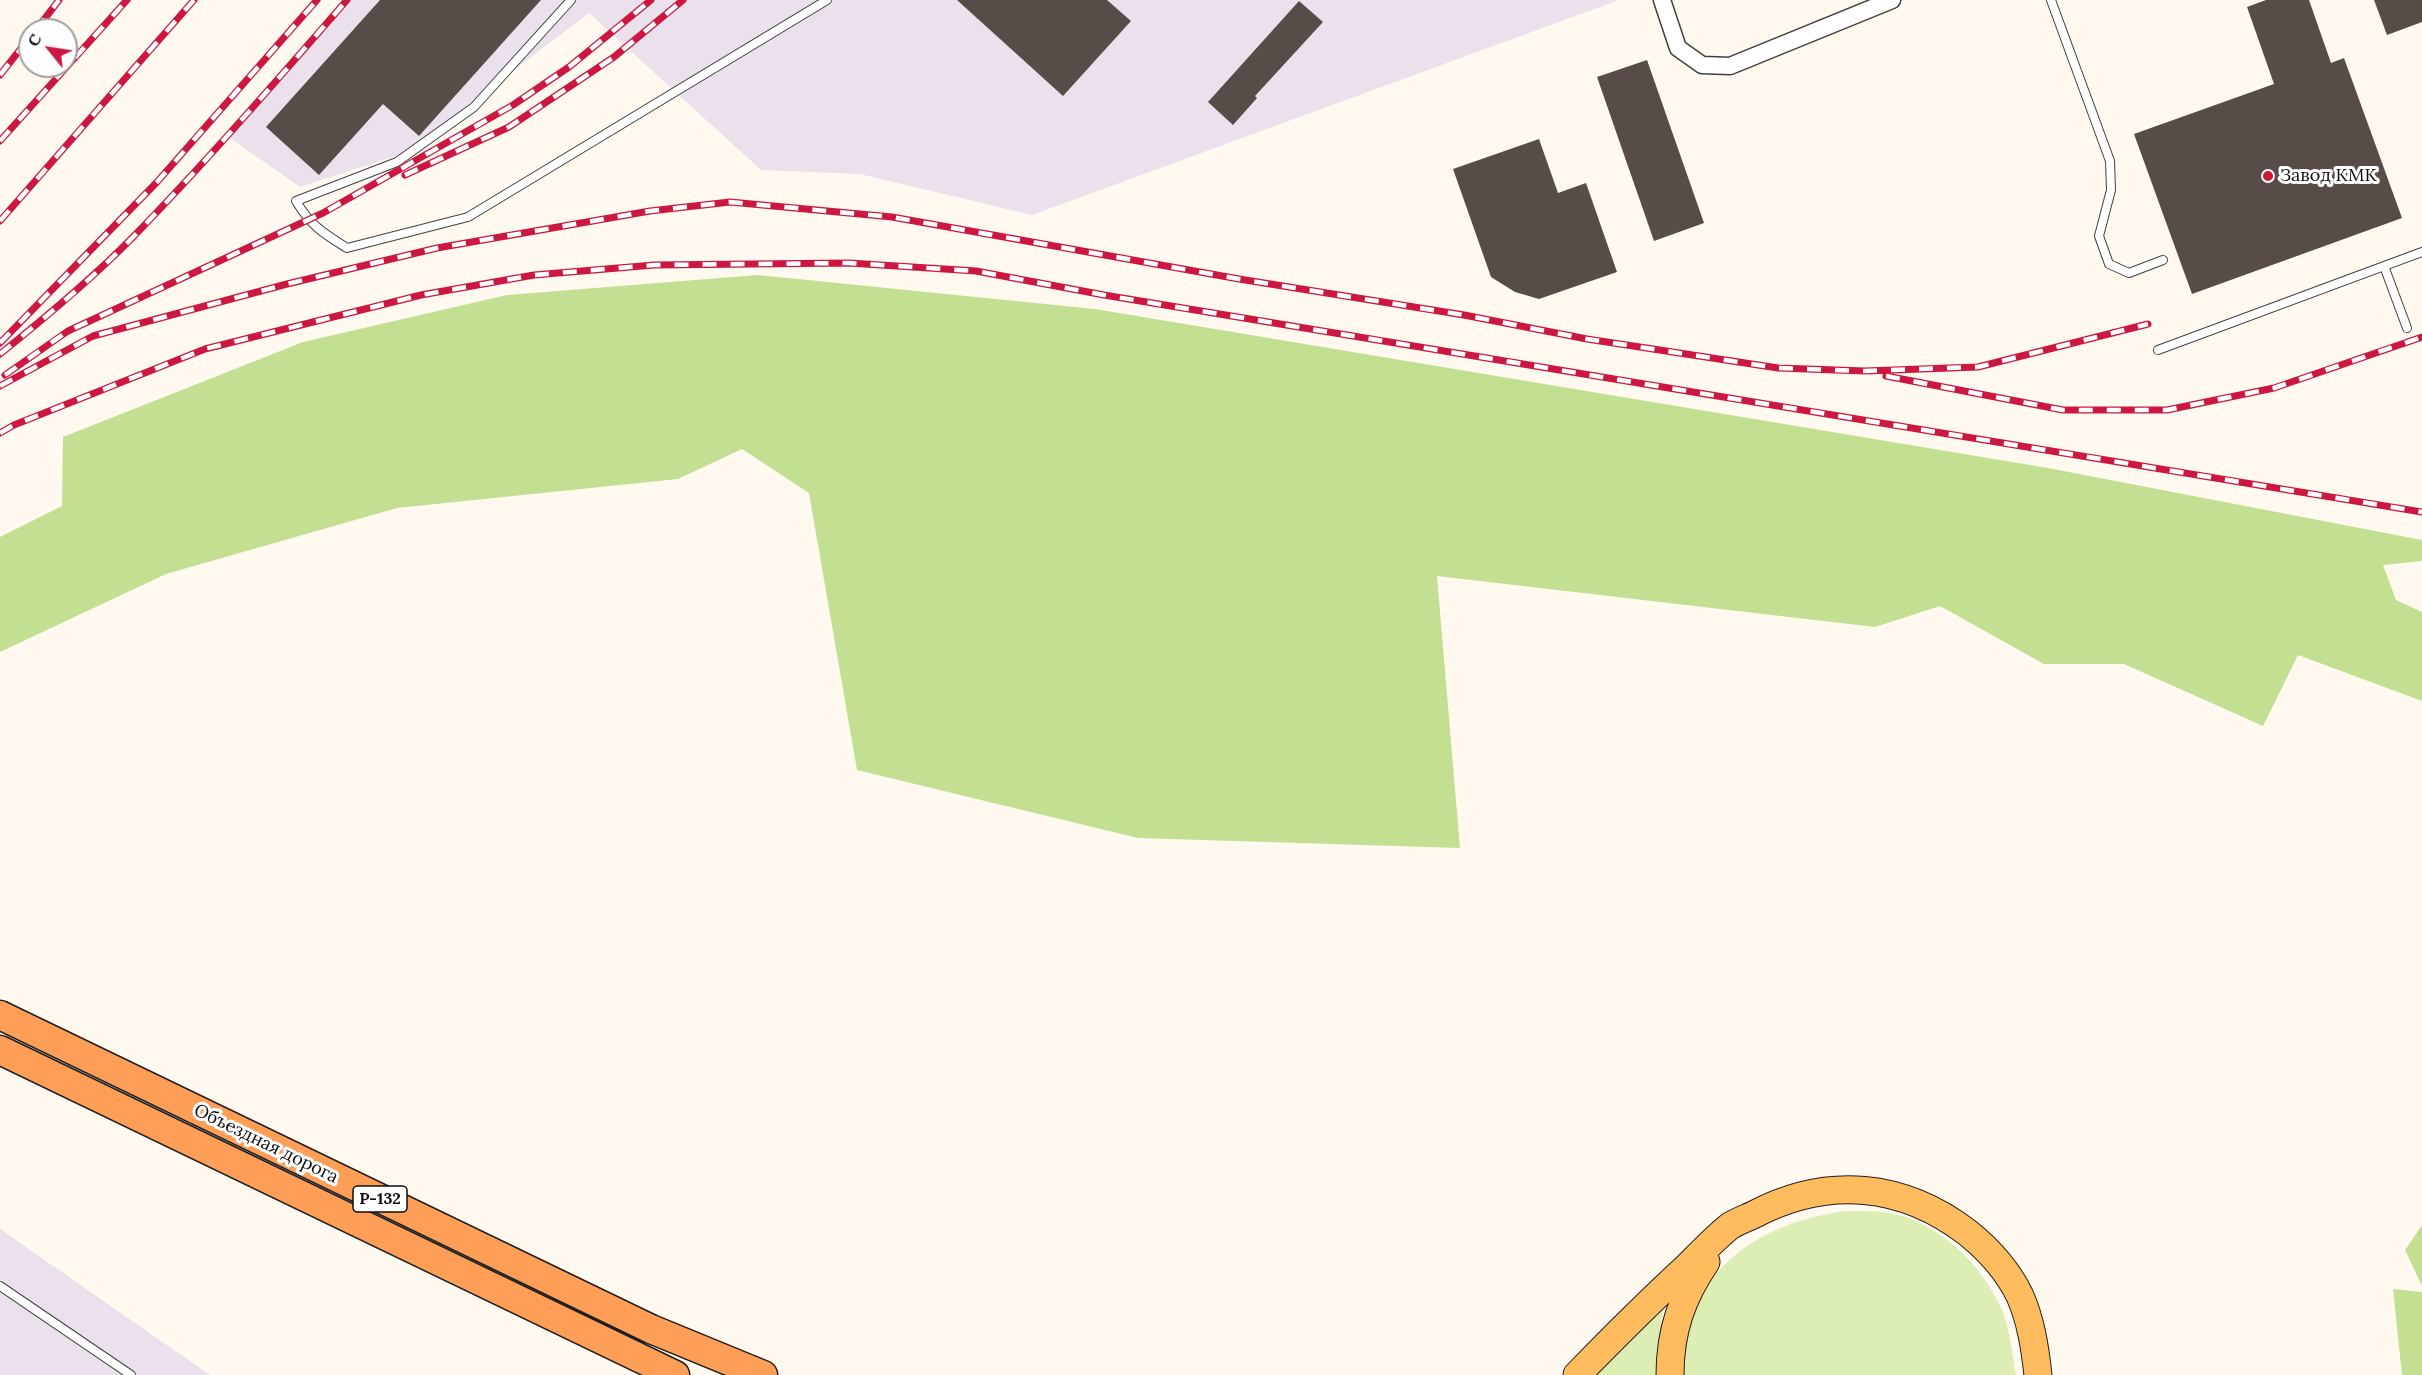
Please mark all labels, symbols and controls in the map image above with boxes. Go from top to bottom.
north arrow [18,18,78,78]
text: С [23,30,46,50]
place label: Завод КМК [2280,165,2377,187]
marker: Завод КМК [2261,169,2275,183]
street label: Объездная дорога [190,1100,342,1188]
road number: Р-132 [353,1186,407,1212]

